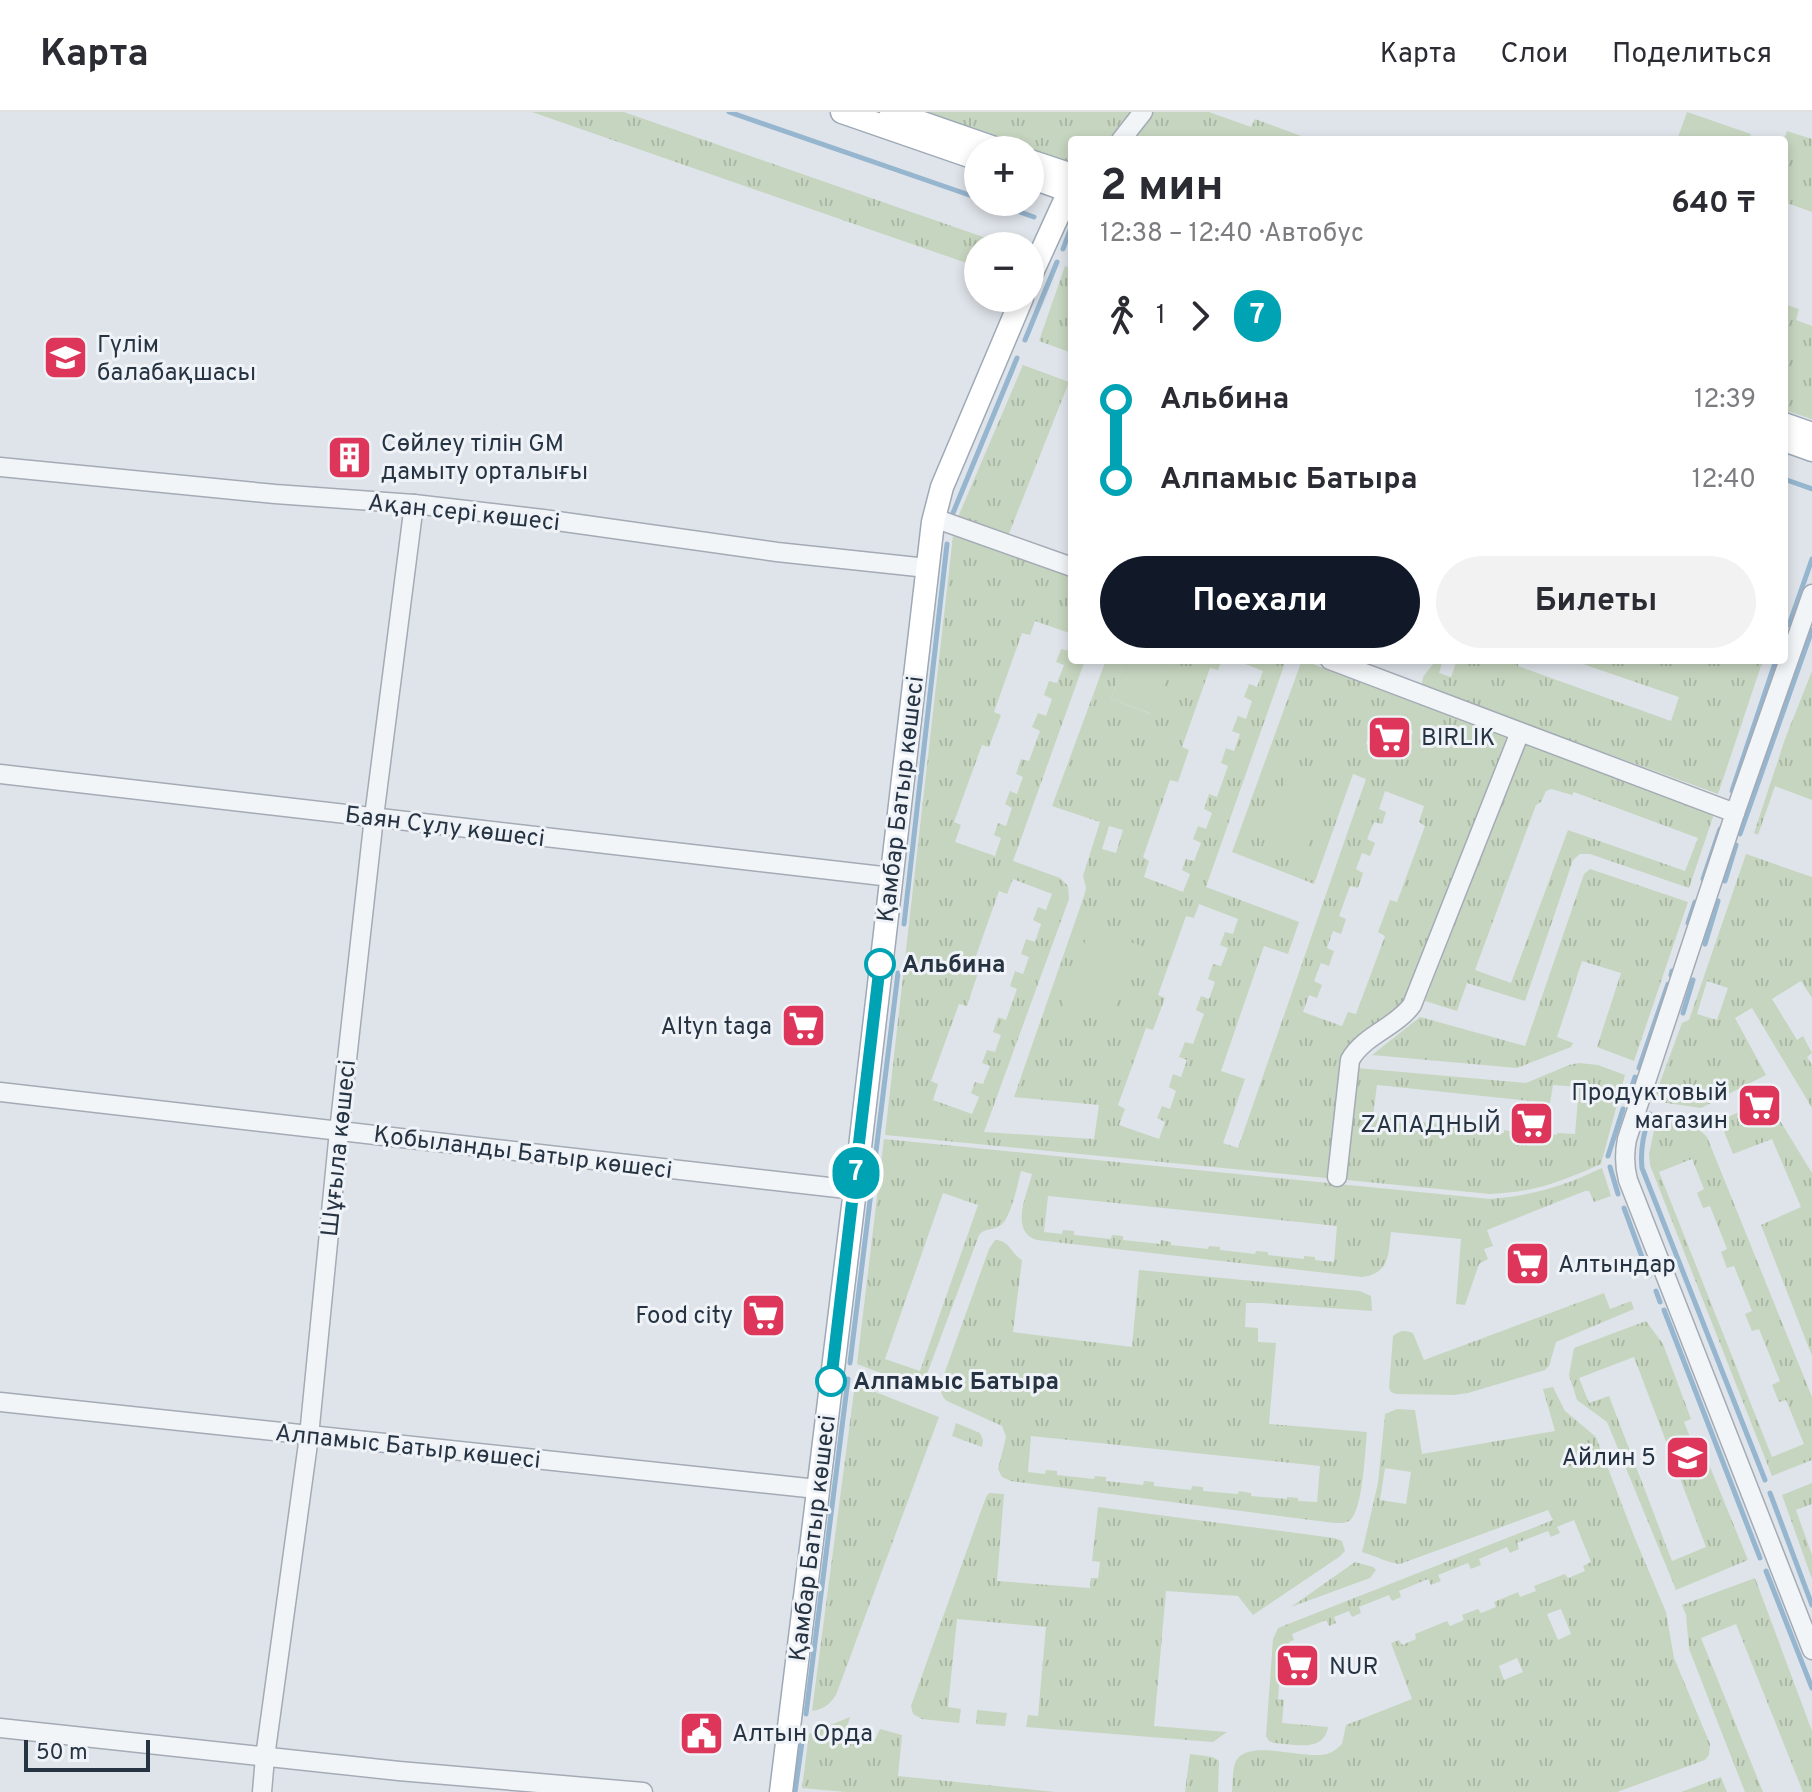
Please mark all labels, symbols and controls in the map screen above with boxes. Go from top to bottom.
text: Карта [40,31,149,80]
text: Карта [1380,37,1456,73]
text: Слои [1500,37,1568,73]
text: Поделиться [1612,37,1772,73]
map controls [964,136,1044,312]
button: + [964,136,1044,216]
text: 2 мин [1100,160,1224,216]
text: 640 ₸ [1671,186,1756,223]
text: 12:38 – 12:40 · Автобус [1100,218,1364,251]
button: − [964,232,1044,312]
icon: walk [1100,294,1144,338]
icon: forward [1178,294,1222,338]
text: 7 [1250,298,1265,334]
text: 1 [1156,300,1166,333]
place label: Гүлім балабақшасы [97,331,256,389]
school or university icon: Гүлім балабақшасы [42,334,90,382]
text: Альбина [1160,382,1289,419]
text: 12:39 [1694,384,1756,417]
place label: Сөйлеу тілін GM дамыту орталығы [381,430,588,488]
building icon: Сөйлеу тілін GM дамыту орталығы [326,433,374,481]
text: Алпамыс Батыра [1160,462,1417,499]
text: 12:40 [1692,464,1756,497]
street label: Ақан сері көшесі [366,489,561,539]
button: Поехали [1100,556,1420,648]
button: Билеты [1436,556,1756,648]
street label: Қамбар Батыр көшесі [872,674,932,924]
supermarket icon: BIRLIK [1366,713,1414,761]
place label: BIRLIK [1421,724,1495,754]
street label: Баян Сұлу көшесі [343,801,546,855]
marker: Альбина [865,949,895,979]
place label: Альбина [902,951,1005,981]
supermarket icon: Altyn taga [779,1002,827,1050]
place label: Altyn taga [661,1013,772,1043]
street label: Шұғыла көшесі [316,1058,364,1238]
place label: Продуктовый магазин [1571,1079,1728,1137]
supermarket icon: Продуктовый магазин [1735,1082,1783,1130]
supermarket icon: ZАПАДНЫЙ [1508,1100,1556,1148]
place label: ZАПАДНЫЙ [1360,1109,1501,1141]
street label: Қобыланды Батыр көшесі [372,1121,674,1187]
line badge: 7 [830,1147,882,1199]
text: 7 [848,1155,864,1191]
supermarket icon: Алтындар [1503,1240,1551,1288]
place label: Алтындар [1558,1251,1676,1281]
supermarket icon: Food city [740,1291,788,1339]
place label: Food city [635,1302,733,1332]
marker: Алпамыс Батыра [816,1366,846,1396]
place label: Алпамыс Батыра [853,1368,1059,1398]
street label: Қамбар Батыр көшесі [784,1413,844,1663]
street label: Алпамыс Батыр көшесі [274,1419,542,1477]
school or university icon: Айлин 5 [1663,1433,1711,1481]
place label: Айлин 5 [1562,1444,1656,1474]
supermarket icon: NUR [1274,1642,1322,1690]
place label: NUR [1329,1653,1379,1683]
public building icon: Алтын Орда [677,1709,725,1757]
place label: Алтын Орда [732,1720,873,1750]
scale bar [24,1736,150,1772]
text: 50 m [36,1740,88,1767]

